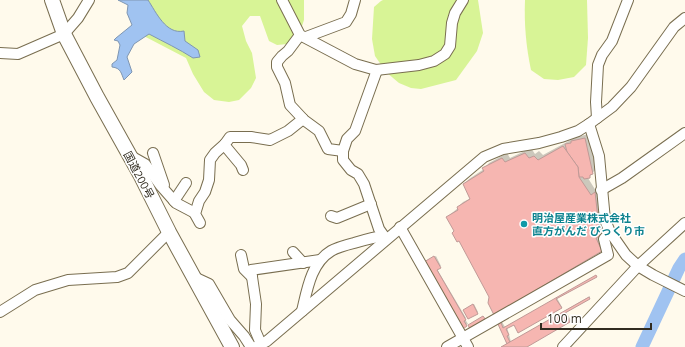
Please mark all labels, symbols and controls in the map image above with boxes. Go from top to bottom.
street label: 国道200号 [121,148,158,201]
place label: 明治屋産業株式会社 直方がんだ びっくり市 [532,210,645,238]
marker: 明治屋産業株式会社 直方がんだ びっくり市 [519,219,529,229]
scale bar [541,305,651,331]
text: 100 m [547,310,582,327]

